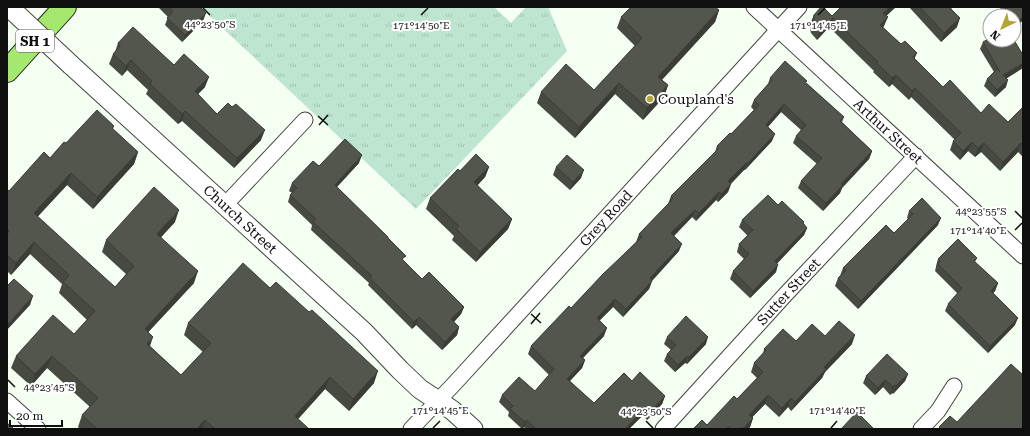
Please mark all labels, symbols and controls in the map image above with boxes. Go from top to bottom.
north arrow [982,8,1022,48]
text: 44°23'50"S [185,19,235,30]
text: 171°14'50"E [393,20,449,31]
text: 171°14'45"E [790,20,846,31]
text: N [988,27,1003,43]
road number: SH 1 [16,30,54,52]
place label: Coupland's [658,91,734,107]
marker: Coupland's [645,94,655,104]
street label: Arthur Street [851,95,926,167]
street label: Church Street [200,182,280,257]
street label: Grey Road [576,187,635,250]
text: 44°23'55"S [956,206,1006,217]
text: 171°14'40"E [950,225,1006,236]
street label: Sutter Street [754,255,823,328]
text: 44°23'45"S [24,382,74,393]
scale bar [10,402,62,428]
text: 171°14'45"E [412,405,468,416]
text: 171°14'40"E [809,405,865,416]
text: 44°23'50"S [621,406,671,417]
text: 20 m [16,409,43,423]

